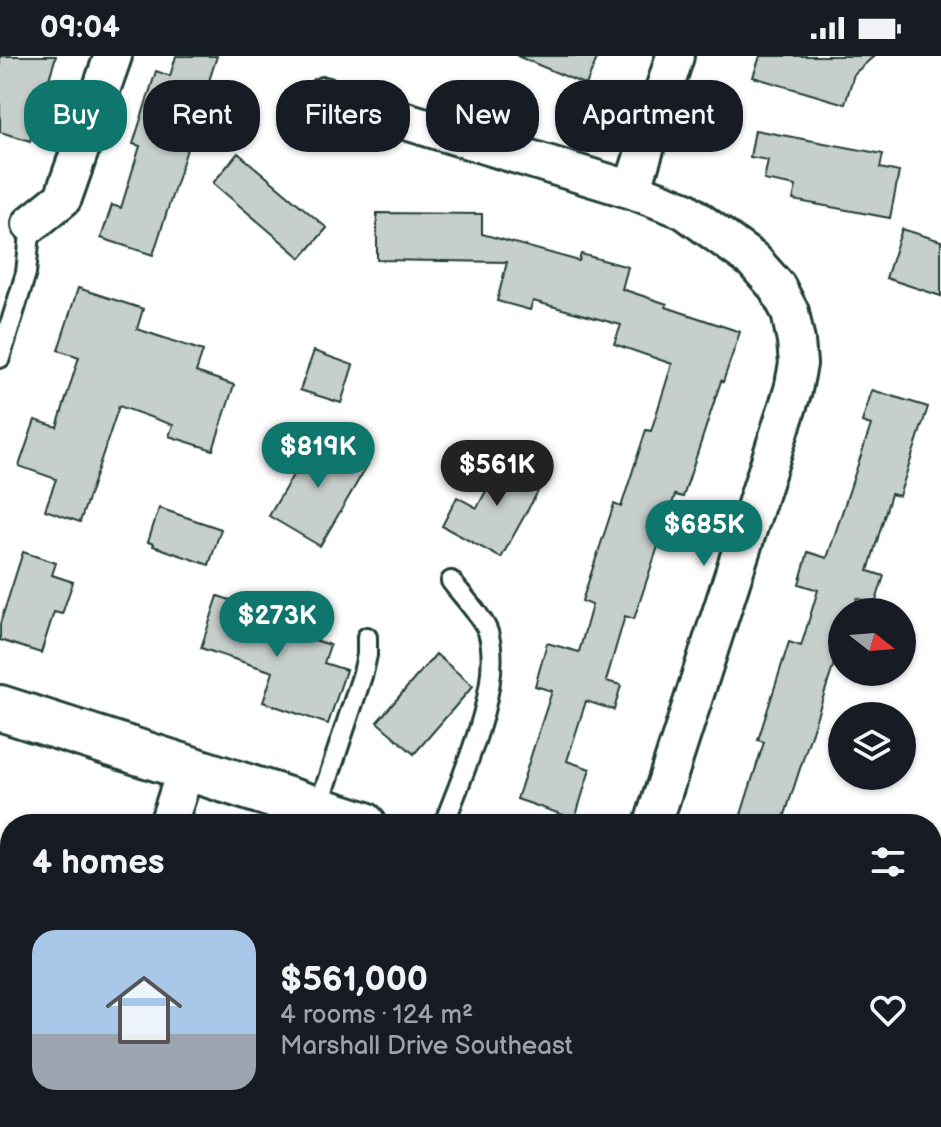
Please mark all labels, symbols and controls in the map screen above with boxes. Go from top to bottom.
text: 09:04 [40,10,120,46]
chip: Buy [24,80,127,152]
chip: Rent [143,80,260,152]
chip: Filters [276,80,410,152]
chip: New [426,80,539,152]
chip: Apartment [555,80,743,152]
pin: $819K [262,422,374,490]
text: $819K [280,432,356,463]
pin: $561K [441,440,553,508]
text: $561K [459,450,535,481]
pin: $685K [648,500,760,568]
text: $685K [663,510,745,541]
pin: $273K [221,591,333,659]
north arrow [828,598,916,686]
map controls [828,598,916,790]
text: $273K [237,601,317,632]
button: layers [828,702,916,790]
icon: filters [866,840,910,884]
text: 4 homes [32,842,164,883]
text: $561,000 [280,959,428,1000]
icon: home [96,962,192,1058]
icon: heart [866,988,910,1032]
text: 4 rooms · 124 m² [280,1000,473,1031]
text: Marshall Drive Southeast [280,1031,573,1062]

